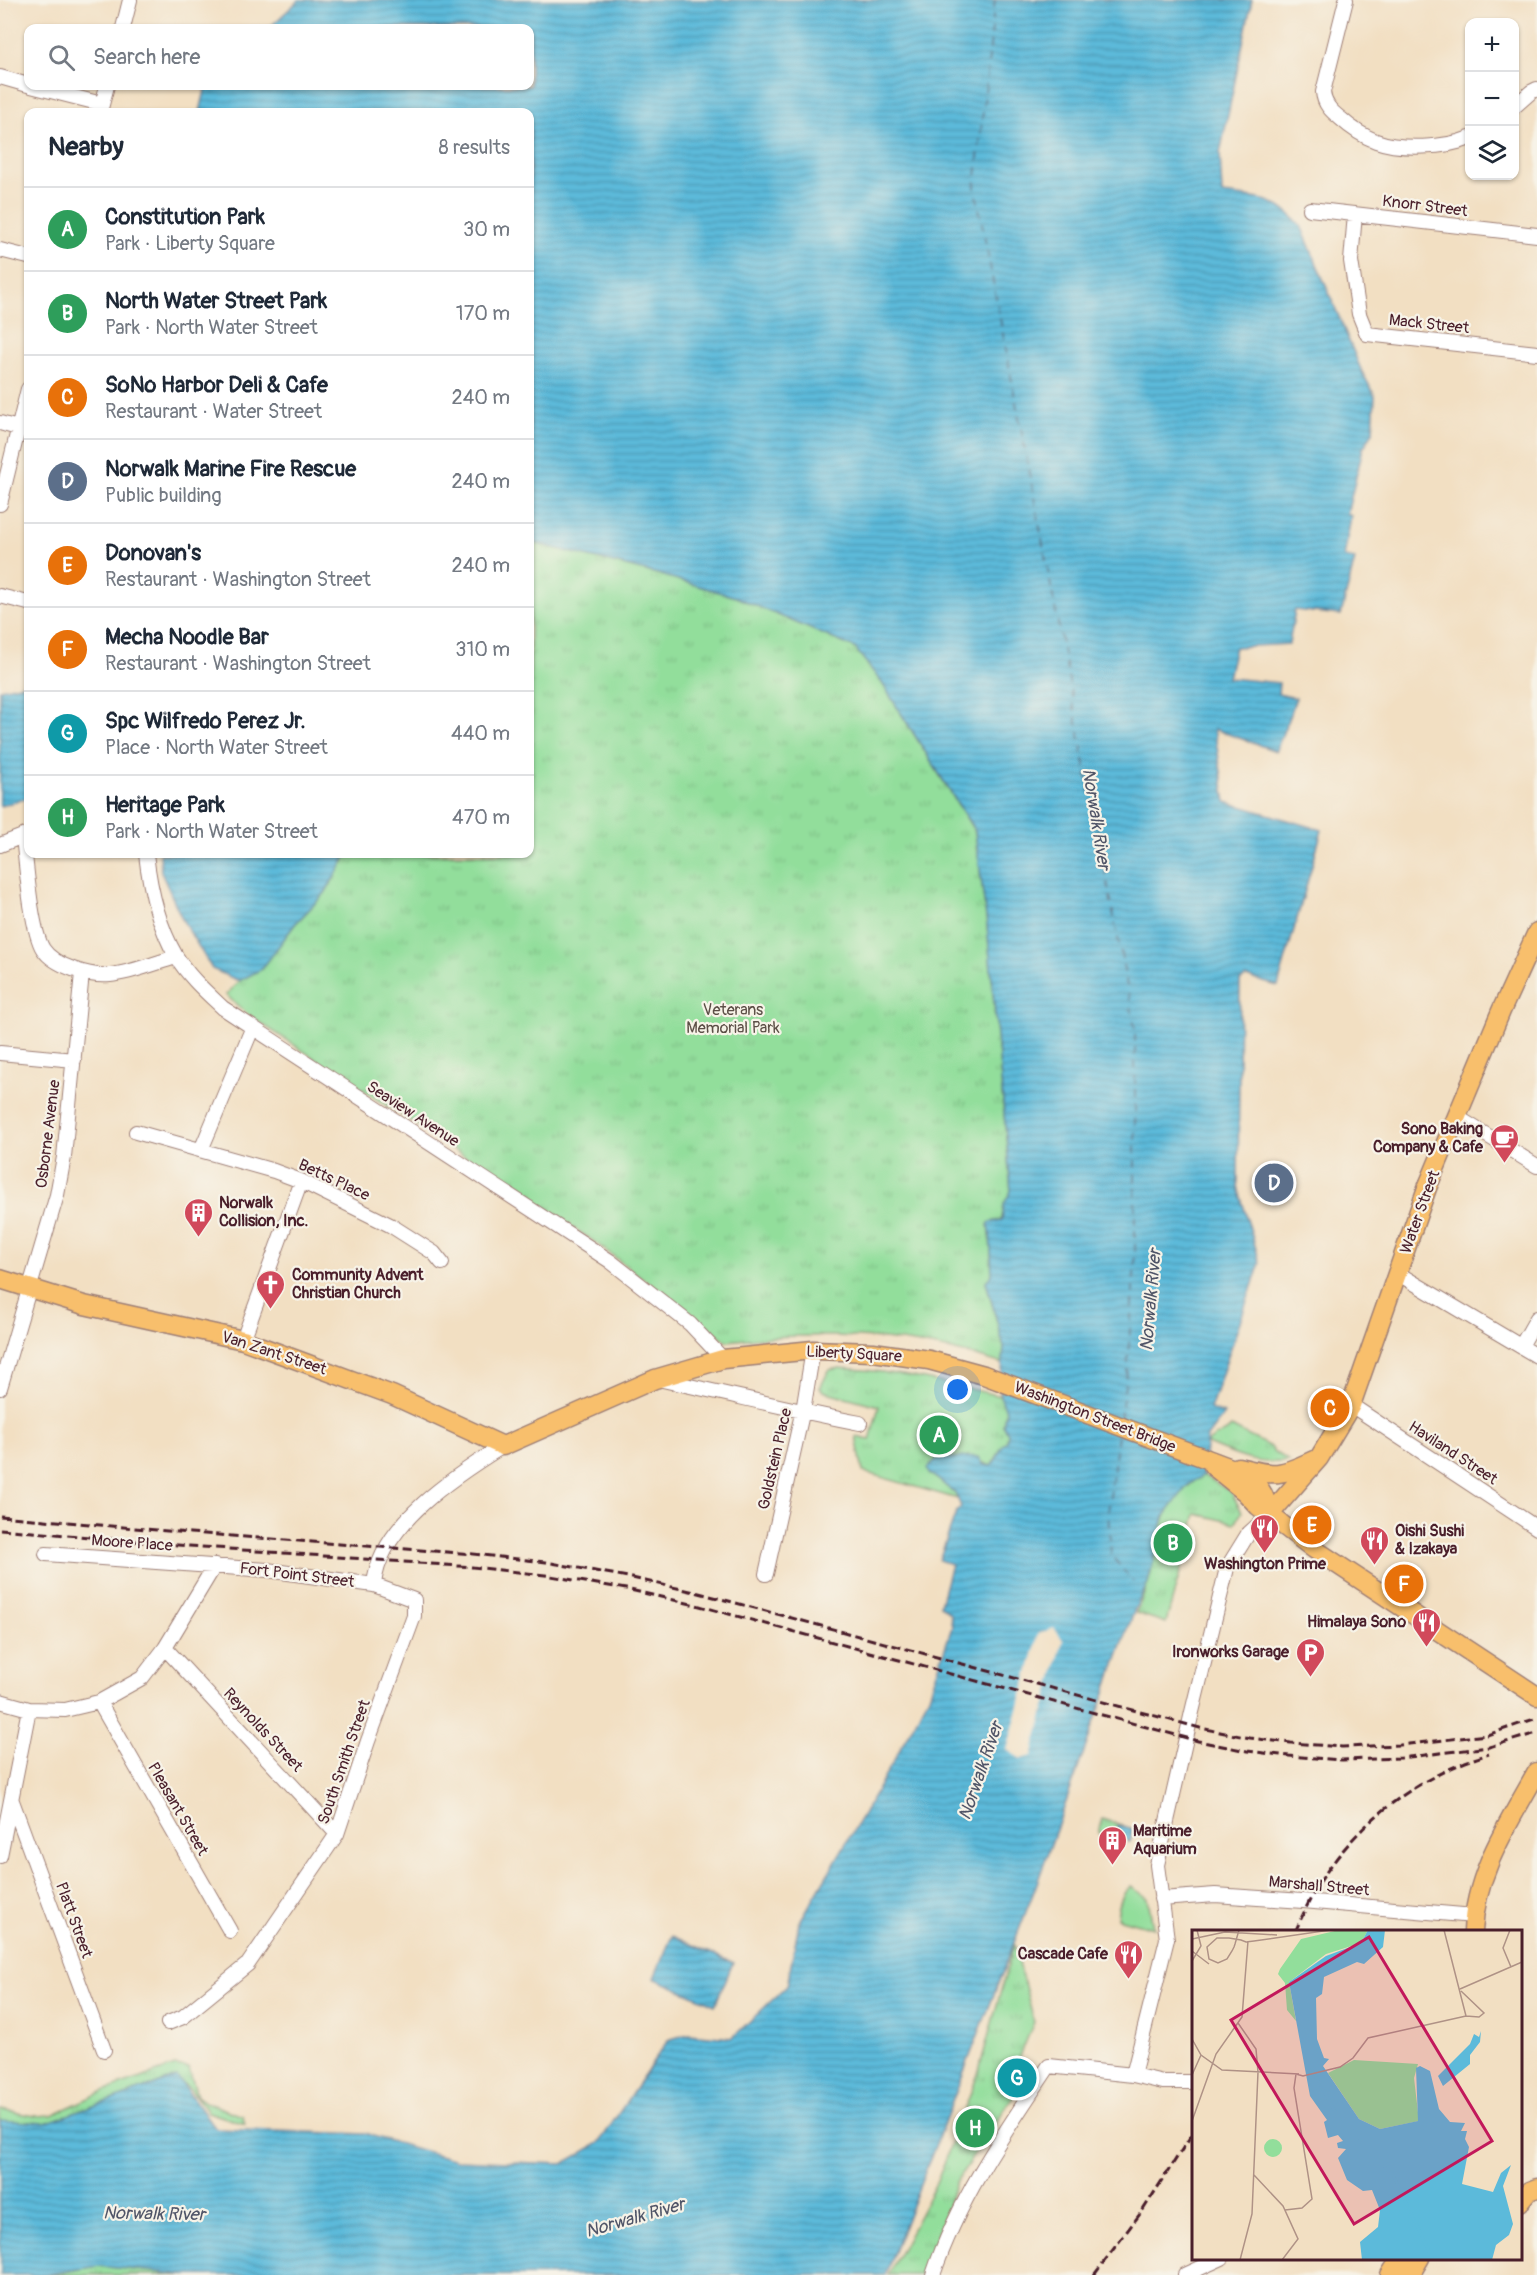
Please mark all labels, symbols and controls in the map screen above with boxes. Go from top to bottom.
map controls [1465,18,1519,180]
button: + [1465,18,1519,72]
search box [24,24,534,90]
icon: search [45,41,78,74]
text: Search here [93,43,200,71]
button: − [1465,72,1519,126]
button: layers [1465,126,1519,180]
text: Nearby [48,131,124,163]
text: 8 results [439,135,510,160]
street label: Knorr Street [1381,191,1469,221]
text: Constitution Park [105,203,265,231]
text: A [61,217,74,242]
text: 30 m [463,217,510,242]
text: Park · Liberty Square [105,231,275,256]
text: North Water Street Park [105,287,327,315]
text: B [62,301,73,326]
text: 170 m [456,301,510,326]
street label: Mack Street [1388,310,1471,338]
text: Park · North Water Street [105,315,318,340]
text: SoNo Harbor Deli & Cafe [105,371,328,399]
text: C [61,385,74,410]
text: 240 m [451,385,510,410]
text: Restaurant · Water Street [105,399,322,424]
text: Norwalk Marine Fire Rescue [105,455,356,483]
text: D [61,469,74,494]
text: 240 m [451,469,510,494]
text: Public building [105,483,221,508]
text: Donovan's [105,539,201,567]
text: E [62,553,73,578]
text: 240 m [451,553,510,578]
text: Restaurant · Washington Street [105,567,371,592]
text: Mecha Noodle Bar [105,623,269,651]
text: F [61,637,74,662]
text: 310 m [455,637,510,662]
text: Restaurant · Washington Street [105,651,371,676]
text: Spc Wilfredo Perez Jr. [105,707,306,735]
text: G [61,721,74,746]
text: 440 m [451,721,510,746]
text: Place · North Water Street [105,735,328,760]
water label: Norwalk River [1077,767,1116,874]
text: Heritage Park [105,791,225,819]
text: H [61,805,74,830]
text: 470 m [452,805,510,830]
text: Park · North Water Street [105,819,318,844]
park label: Veterans Memorial Park [686,1000,780,1038]
street label: Seaview Avenue [363,1077,463,1151]
street label: Osborne Avenue [31,1079,65,1189]
place label: Sono Baking Company & Cafe [1373,1119,1484,1157]
cafe icon: Sono Baking Company & Cafe [1488,1122,1520,1164]
street label: Betts Place [295,1155,373,1205]
pin: D [1254,1160,1294,1206]
street label: Water Street [1396,1167,1445,1257]
place label: Norwalk Collision, Inc. [219,1193,308,1231]
building icon: Norwalk Collision, Inc. [182,1196,214,1238]
water label: Norwalk River [1135,1246,1167,1352]
place label: Community Advent Christian Church [292,1265,424,1303]
church icon: Community Advent Christian Church [255,1268,287,1310]
street label: Van Zant Street [219,1327,330,1380]
street label: Liberty Square [806,1342,902,1366]
your location [943,1375,972,1404]
street label: Washington Street Bridge [1011,1377,1179,1457]
pin: C [1310,1386,1350,1430]
street label: Goldstein Place [754,1406,796,1512]
pin: A [920,1412,958,1458]
street label: Haviland Street [1405,1417,1502,1489]
pin: E [1292,1502,1332,1547]
restaurant icon: Washington Prime [1249,1512,1281,1554]
pin: B [1154,1520,1192,1566]
place label: Oishi Sushi & Izakaya [1395,1521,1464,1559]
restaurant icon: Oishi Sushi & Izakaya [1358,1524,1390,1566]
street label: Moore Place [91,1530,173,1556]
place label: Washington Prime [1204,1554,1327,1574]
street label: Fort Point Street [239,1558,356,1592]
pin: F [1384,1562,1424,1606]
restaurant icon: Himalaya Sono [1411,1606,1443,1648]
place label: Himalaya Sono [1307,1612,1406,1632]
parking icon: Ironworks Garage [1294,1636,1326,1678]
place label: Ironworks Garage [1172,1642,1290,1662]
street label: Reynolds Street [219,1684,307,1777]
street label: South Smith Street [313,1696,375,1827]
water label: Norwalk River [954,1717,1009,1823]
street label: Pleasant Street [143,1759,213,1860]
place label: Maritime Aquarium [1133,1821,1197,1859]
building icon: Maritime Aquarium [1096,1824,1128,1866]
street label: Marshall Street [1268,1872,1371,1900]
street label: Platt Street [51,1879,97,1961]
inset map [1192,1930,1522,2260]
restaurant icon: Cascade Cafe [1113,1938,1145,1980]
place label: Cascade Cafe [1018,1944,1109,1964]
pin: G [998,2056,1036,2100]
pin: H [956,2106,994,2150]
water label: Norwalk River [583,2192,690,2243]
water label: Norwalk River [103,2202,208,2226]

